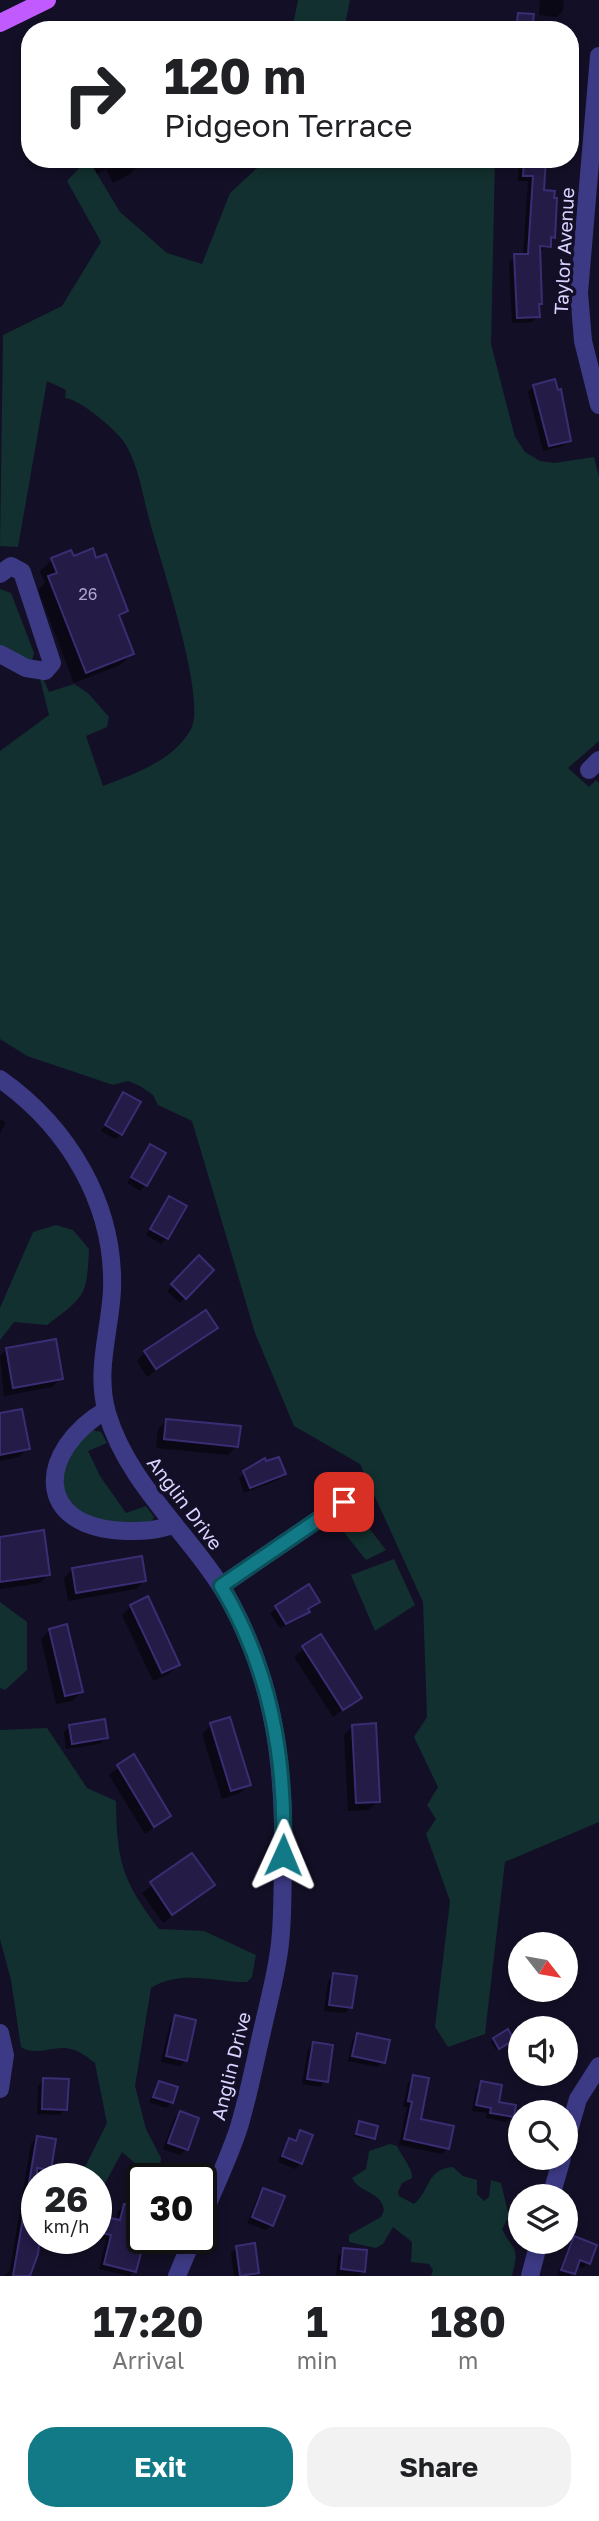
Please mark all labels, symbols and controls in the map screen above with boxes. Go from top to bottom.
text: 120 m [164,46,306,105]
icon: right [49,49,140,140]
text: Pidgeon Terrace [164,106,413,144]
street label: Taylor Avenue [549,187,578,315]
house number: 26 [79,584,97,604]
street label: Anglin Drive [143,1452,228,1554]
pin [314,1472,374,1532]
icon: arrive [325,1483,363,1521]
position arrow [246,1818,320,1892]
north arrow [508,1932,578,2002]
map controls [508,1932,578,2254]
street label: Anglin Drive [206,2009,255,2122]
button: sound [508,2016,578,2086]
button: search [508,2100,578,2170]
speed limit sign: 30 [126,2163,217,2254]
text: 26 [45,2178,88,2220]
button: layers [508,2184,578,2254]
text: km/h [44,2215,89,2237]
text: 17:20 [93,2296,204,2346]
text: 1 [306,2296,328,2346]
text: 180 [430,2296,506,2346]
text: Arrival [112,2346,184,2374]
text: min [297,2346,337,2374]
text: m [458,2346,478,2374]
button: Exit [28,2427,293,2507]
button: Share [307,2427,571,2507]

